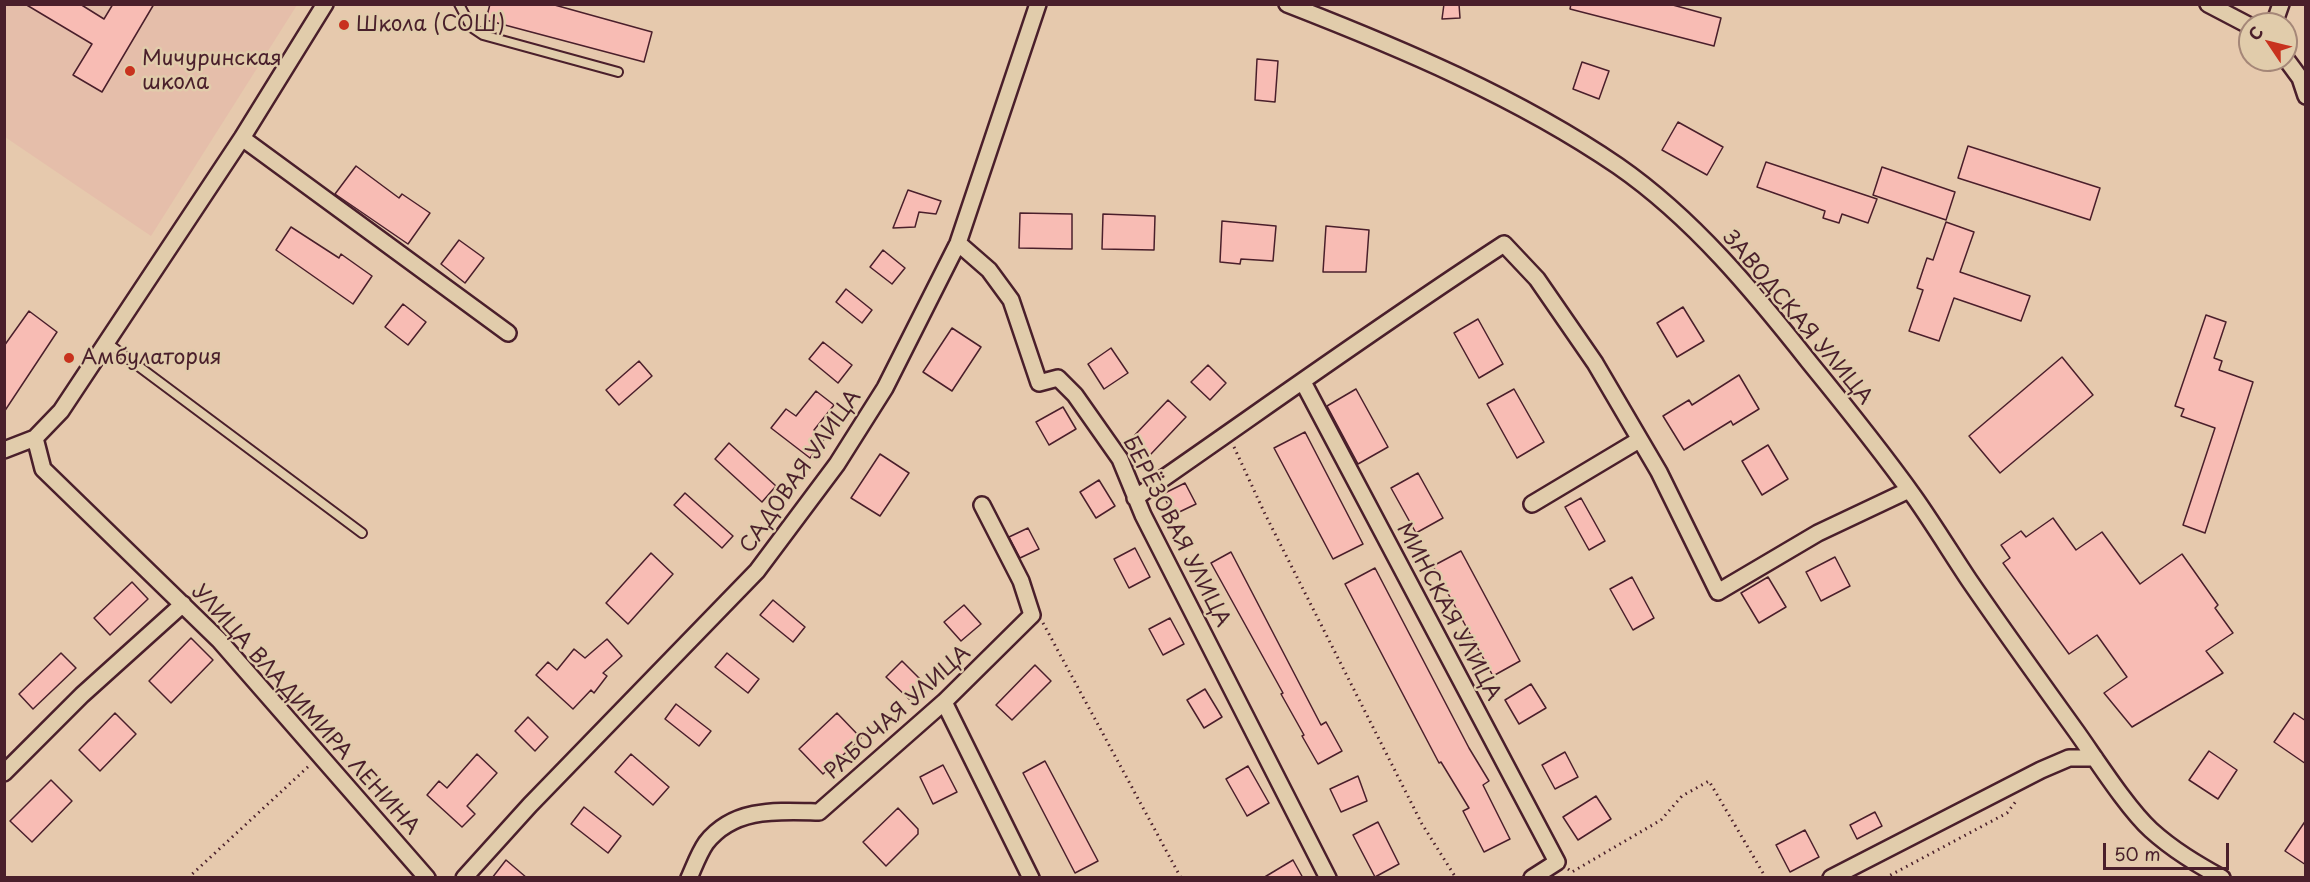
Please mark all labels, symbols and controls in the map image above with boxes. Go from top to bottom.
place label: Школа (СОШ) [356,12,505,38]
north arrow [2238,12,2298,72]
marker: Школа (СОШ) [337,18,351,32]
text: С [2242,21,2268,45]
place label: Мичуринская школа [142,46,282,96]
marker: Мичуринская школа [123,64,137,78]
street label: ЗАВОДСКАЯ УЛИЦА [1717,226,1877,410]
place label: Амбулатория [81,345,222,371]
marker: Амбулатория [62,351,76,365]
street label: САДОВАЯ УЛИЦА [735,386,867,558]
street label: БЕРЁЗОВАЯ УЛИЦА [1117,433,1235,631]
street label: МИНСКАЯ УЛИЦА [1391,519,1505,705]
street label: УЛИЦА ВЛАДИМИРА ЛЕНИНА [186,580,424,840]
street label: РАБОЧАЯ УЛИЦА [820,641,976,785]
scale bar [2106,831,2232,869]
text: 50 m [2114,840,2161,867]

